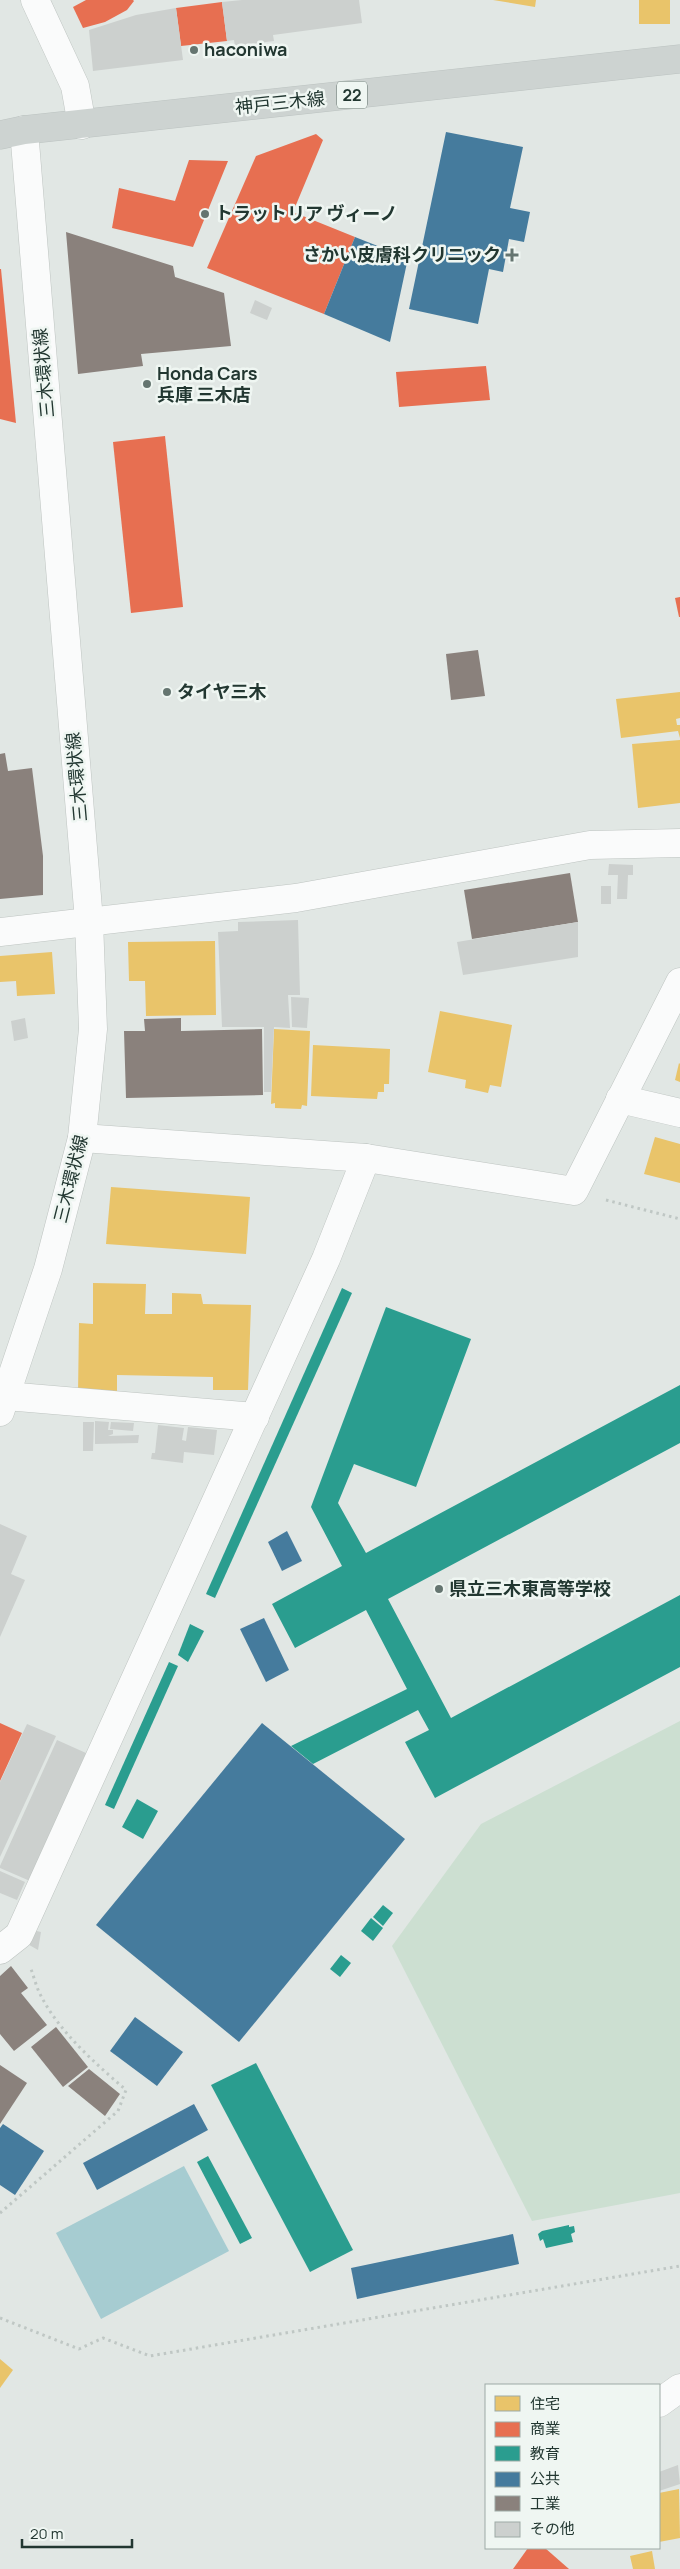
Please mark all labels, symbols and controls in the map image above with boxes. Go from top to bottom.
place label: haconiwa [204,37,287,61]
marker: haconiwa [188,44,200,56]
road number: 22 [337,82,367,108]
street label: 神戸三木線 [234,85,326,119]
place label: トラットリア ヴィーノ [215,201,398,225]
marker: トラットリア ヴィーノ [199,208,211,220]
place label: さかい皮膚科クリニック [303,242,501,266]
marker: さかい皮膚科クリニック [505,248,519,262]
street label: 三木環状線 [27,327,59,419]
place label: Honda Cars 兵庫 三木店 [157,361,258,406]
marker: Honda Cars 兵庫 三木店 [141,378,153,390]
place label: タイヤ三木 [177,679,266,703]
marker: タイヤ三木 [161,686,173,698]
street label: 三木環状線 [60,731,92,823]
street label: 三木環状線 [47,1132,93,1225]
place label: 県立三木東高等学校 [449,1576,611,1600]
marker: 県立三木東高等学校 [433,1583,445,1595]
legend [485,2384,660,2549]
text: 住宅 [530,2393,560,2414]
text: 商業 [530,2418,560,2439]
text: 教育 [530,2443,560,2464]
text: 公共 [530,2468,560,2489]
text: 工業 [530,2493,560,2514]
scale bar [22,2516,132,2548]
text: その他 [530,2518,575,2539]
text: 20 m [30,2523,63,2544]

